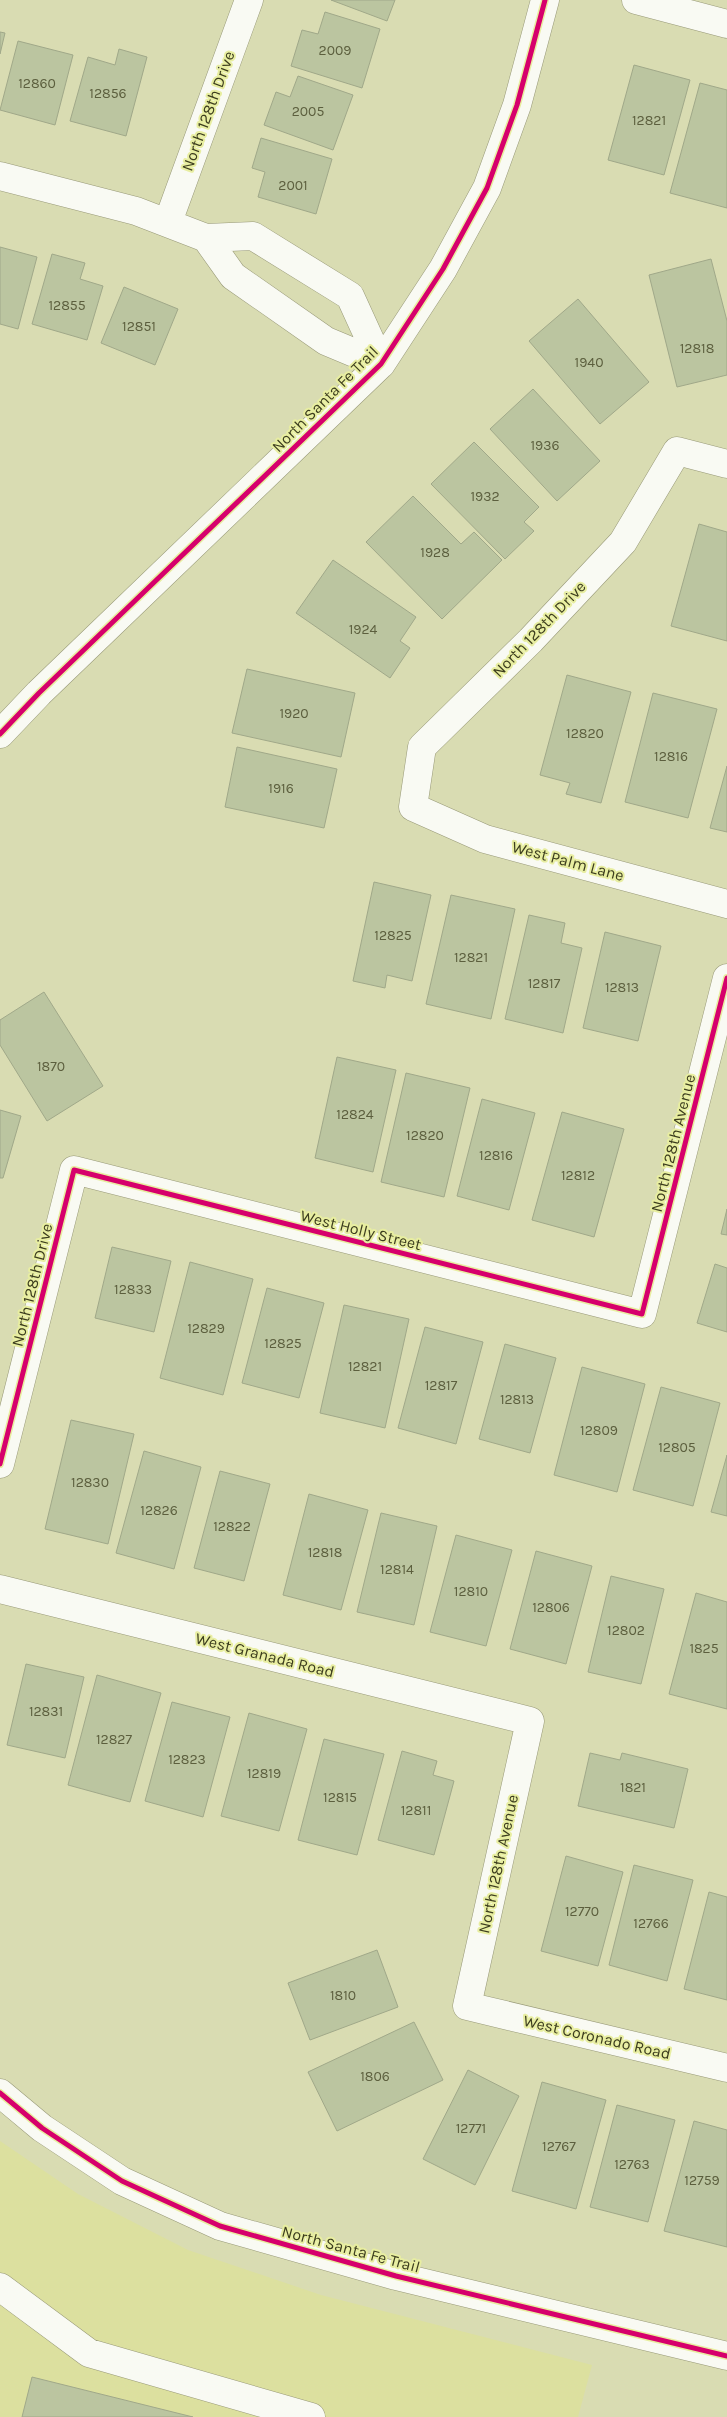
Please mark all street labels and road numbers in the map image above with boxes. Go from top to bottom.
street label: North 128th Drive [177,48,239,174]
street label: North Santa Fe Trail [268,342,382,456]
street label: North 128th Drive [488,577,590,681]
street label: West Palm Lane [510,837,626,885]
street label: North 128th Avenue [647,1072,699,1214]
street label: West Holly Street [299,1206,423,1254]
street label: North 128th Drive [8,1221,56,1349]
street label: West Granada Road [194,1629,336,1681]
street label: North 128th Avenue [474,1793,522,1935]
street label: West Coronado Road [521,2011,673,2063]
street label: North Santa Fe Trail [280,2221,422,2277]

